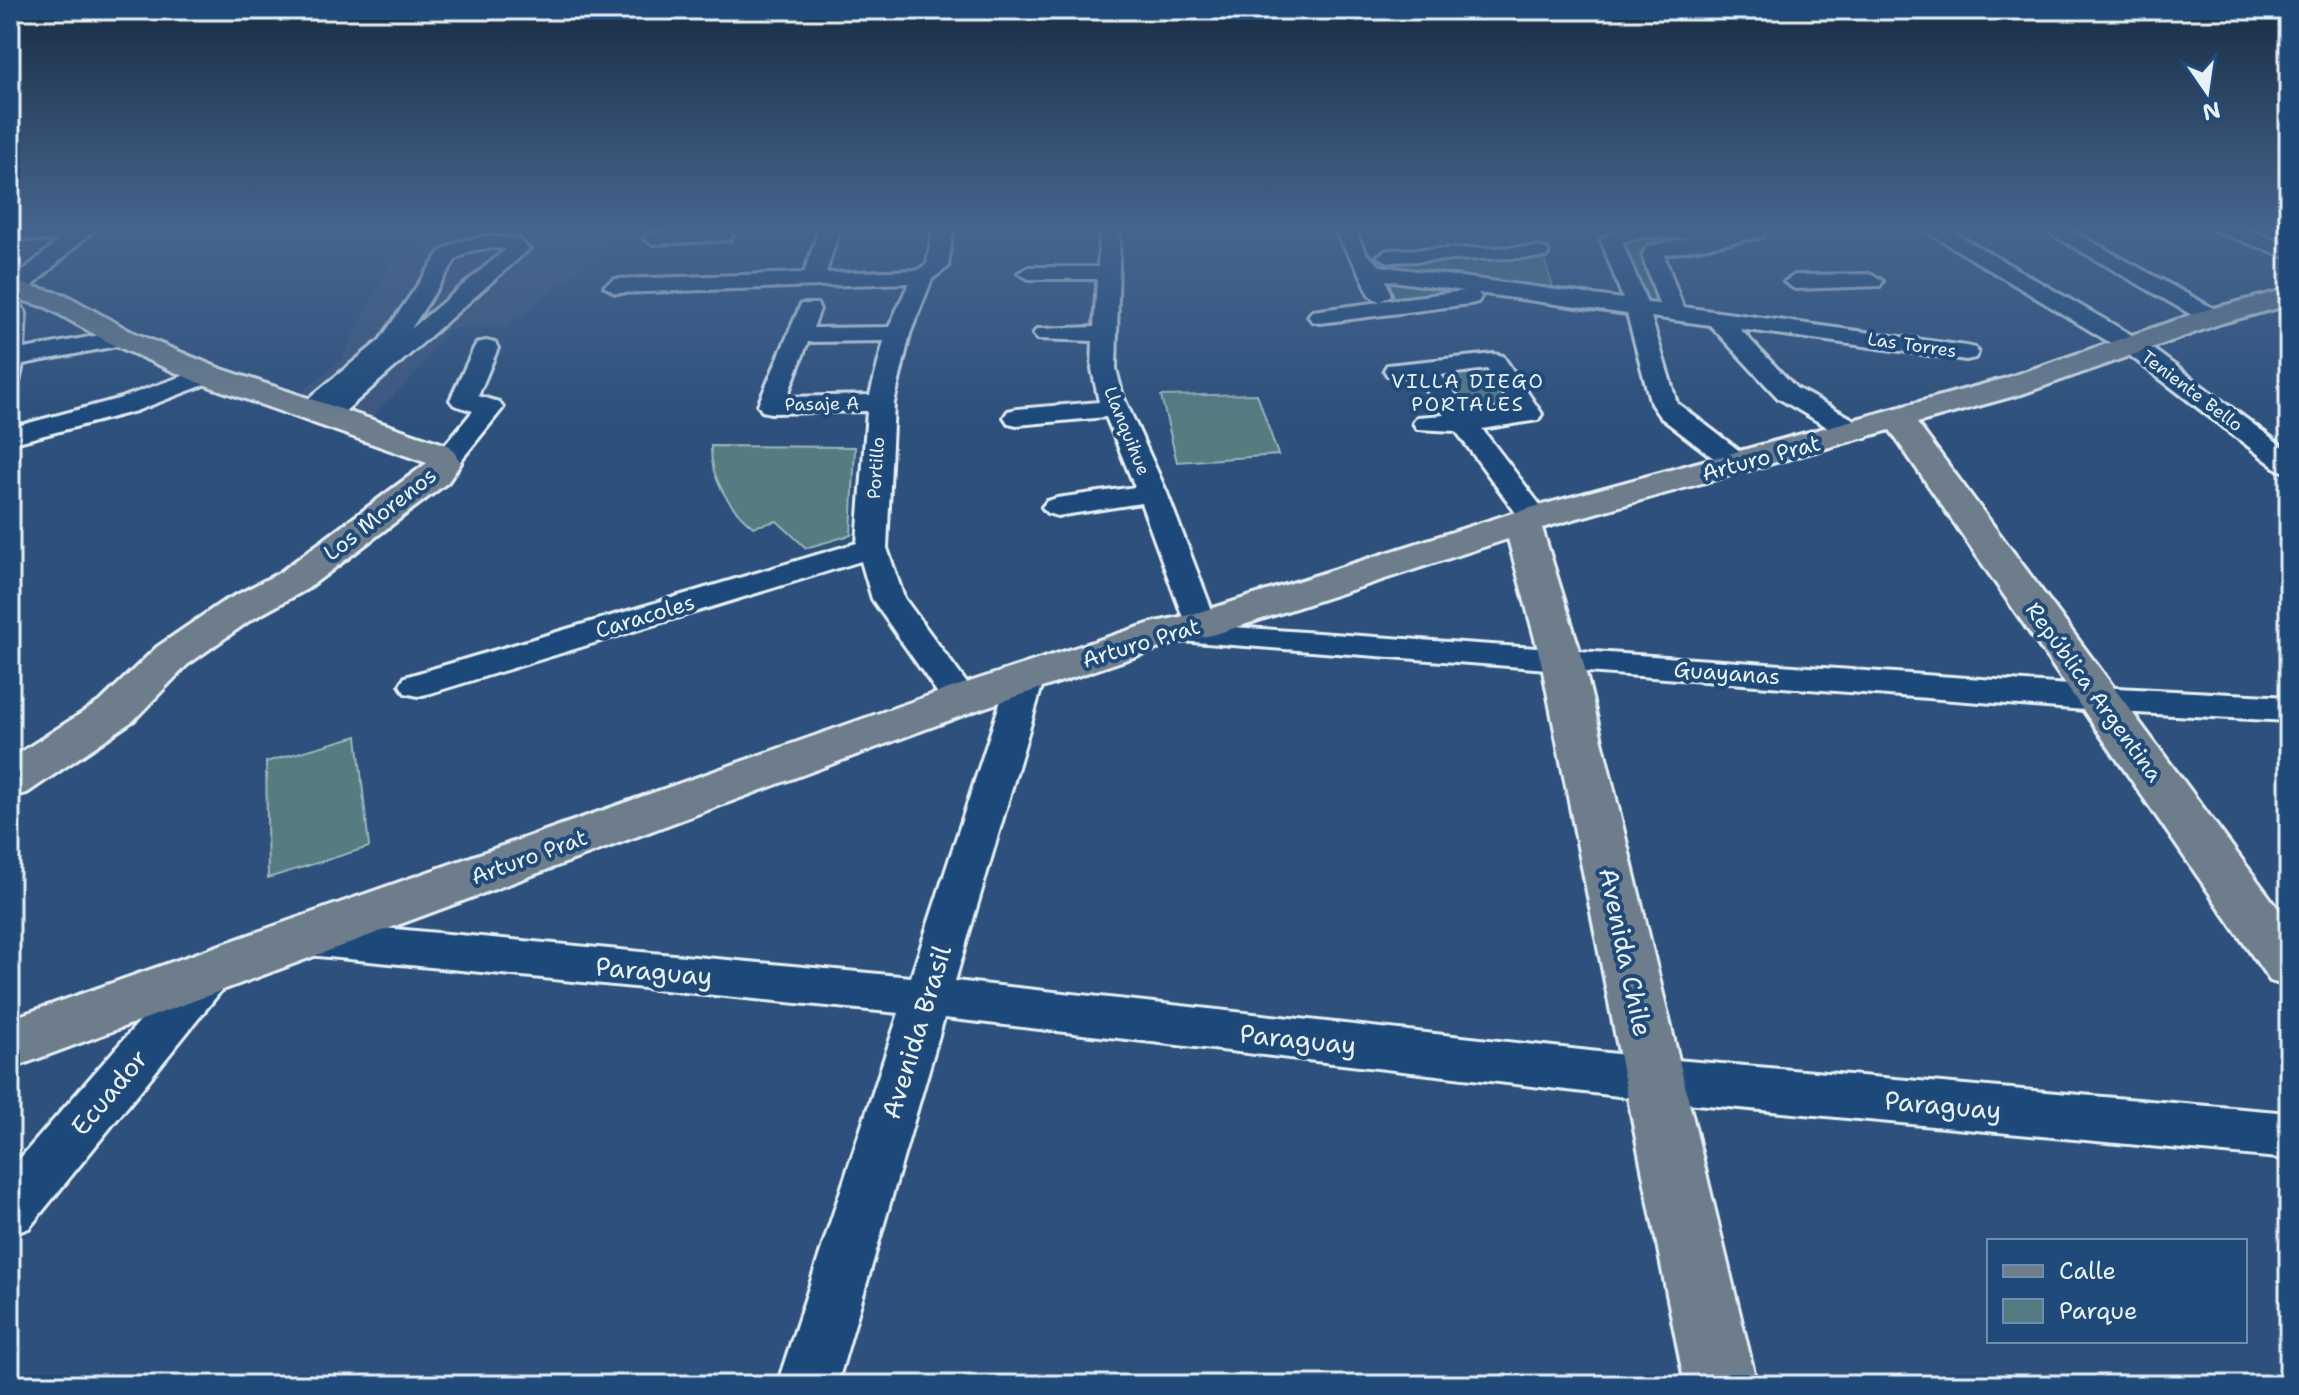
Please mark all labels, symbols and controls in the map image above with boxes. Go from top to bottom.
north arrow [2167,52,2247,132]
text: N [2200,95,2223,127]
street label: Las Torres [1866,327,1958,363]
street label: Teniente Bello [2136,345,2248,437]
district label: VILLA DIEGO PORTALES [1391,368,1545,417]
street label: Llanquihue [1098,383,1156,479]
street label: Pasaje A [785,391,859,417]
street label: Arturo Prat [1699,428,1823,488]
street label: Portillo [862,436,890,500]
street label: Los Morenos [318,461,442,567]
street label: Caracoles [592,587,698,645]
street label: República Argentina [2019,596,2169,788]
street label: Arturo Prat [1079,611,1203,675]
street label: Guayanas [1673,655,1781,691]
street label: Arturo Prat [467,823,591,891]
street label: Avenida Chile [1591,864,1661,1040]
street label: Avenida Brasil [873,941,959,1123]
street label: Paraguay [594,948,714,994]
street label: Paraguay [1238,1015,1358,1063]
street label: Ecuador [63,1041,155,1143]
street label: Paraguay [1883,1082,2003,1128]
legend [1987,1239,2247,1343]
text: Calle [2059,1255,2116,1287]
text: Parque [2059,1295,2138,1327]

